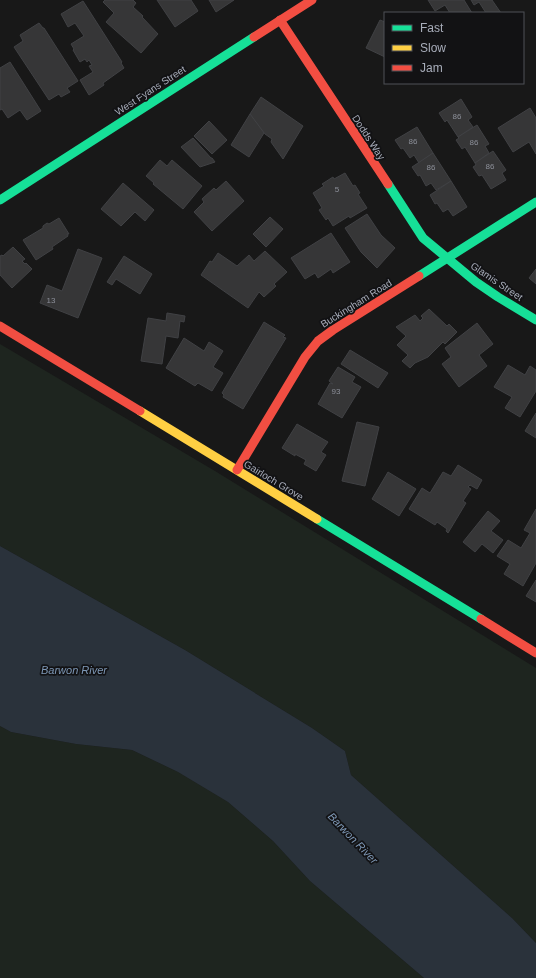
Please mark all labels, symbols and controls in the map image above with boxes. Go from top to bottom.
legend [384,12,524,84]
text: Fast [420,21,444,35]
text: Slow [420,41,446,55]
text: Jam [420,61,443,75]
street label: West Fyans Street [113,63,188,117]
house number: 86 [453,112,462,121]
street label: Dodds Way [350,113,387,162]
house number: 86 [409,137,418,146]
house number: 86 [470,138,479,147]
house number: 86 [486,162,495,171]
house number: 86 [427,163,436,172]
house number: 5 [335,185,340,194]
street label: Glamis Street [469,260,525,303]
street label: Buckingham Road [319,277,394,330]
house number: 13 [47,296,56,305]
house number: 93 [332,387,341,396]
street label: Gairloch Grove [242,458,306,503]
water label: Barwon River [41,664,108,676]
water label: Barwon River [326,810,381,867]

